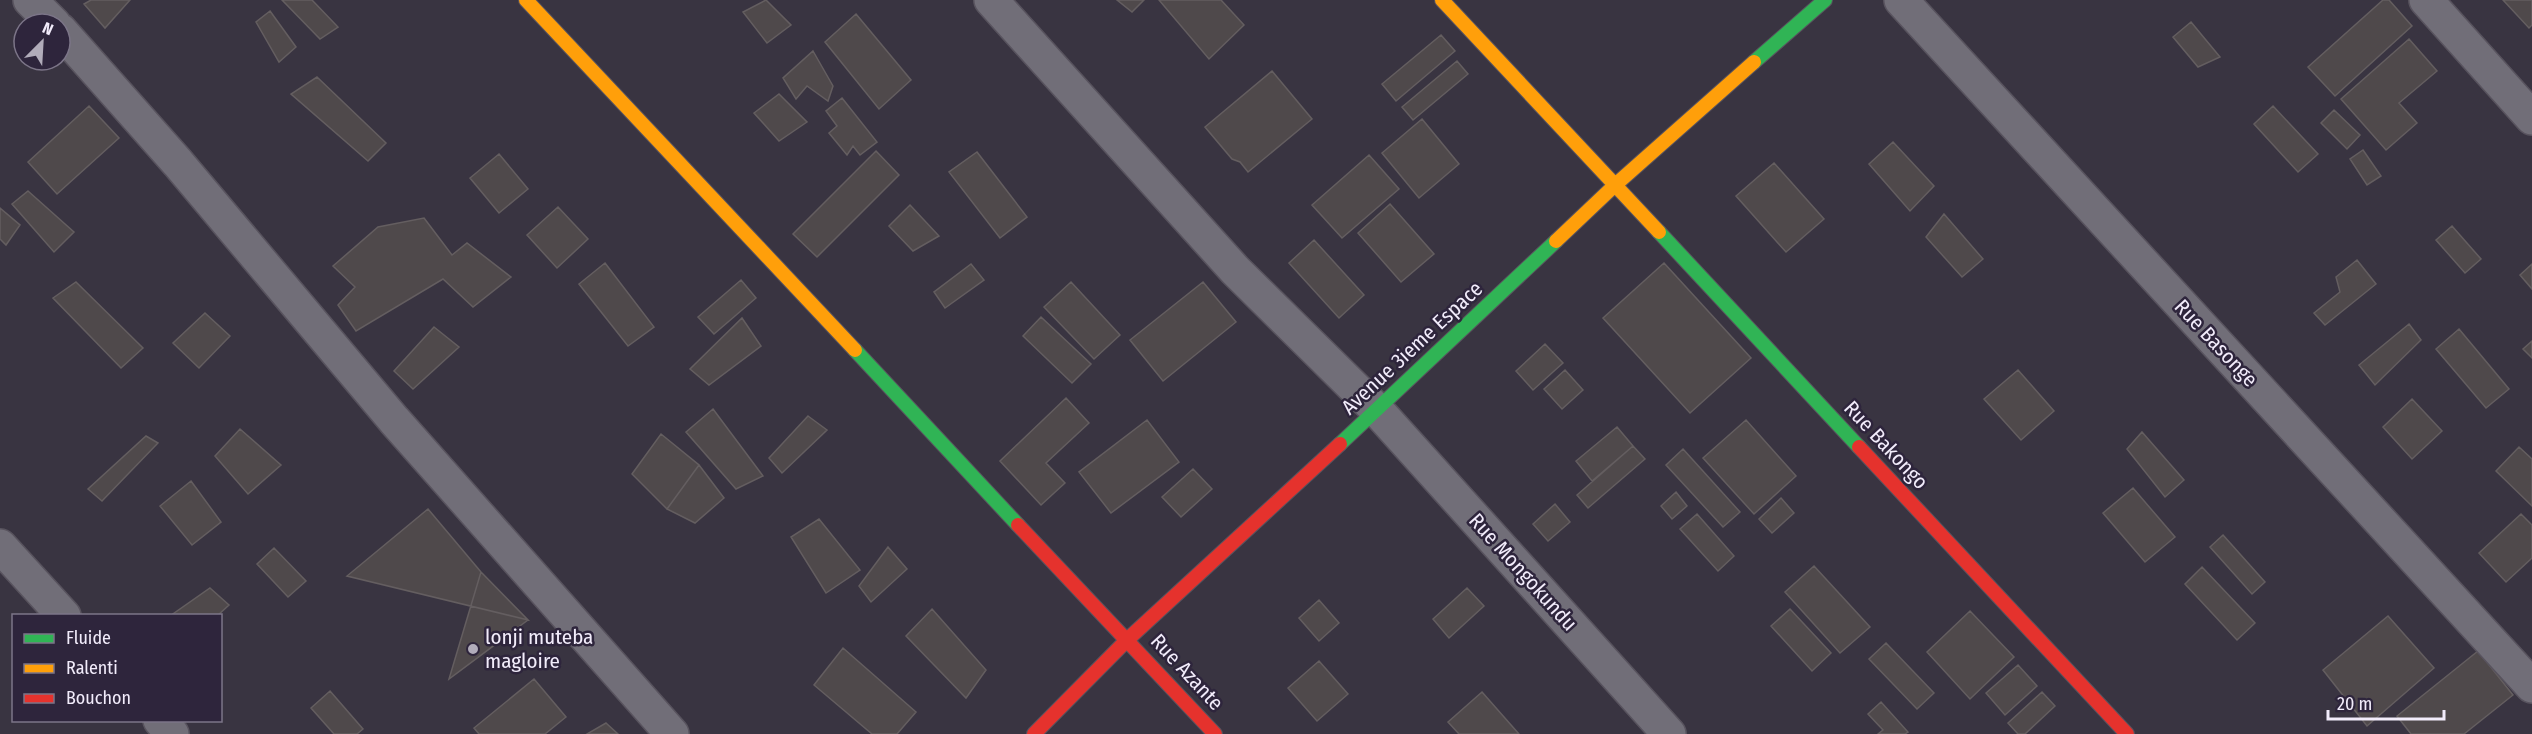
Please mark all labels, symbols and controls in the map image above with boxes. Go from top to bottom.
north arrow [12,12,72,72]
text: N [40,18,56,39]
street label: Avenue 3ieme Espace [1336,276,1488,420]
street label: Rue Basonge [2169,294,2263,392]
street label: Rue Bakongo [1838,395,1934,495]
street label: Rue Mongokundu [1463,508,1583,636]
legend [12,614,222,722]
place label: lonji muteba magloire [485,624,593,674]
text: Fluide [66,627,111,649]
street label: Rue Azante [1145,628,1229,716]
marker: lonji muteba magloire [466,642,480,656]
text: Ralenti [66,657,118,679]
scale bar [2328,683,2444,721]
text: Bouchon [66,687,131,709]
text: 20 m [2337,693,2372,715]

